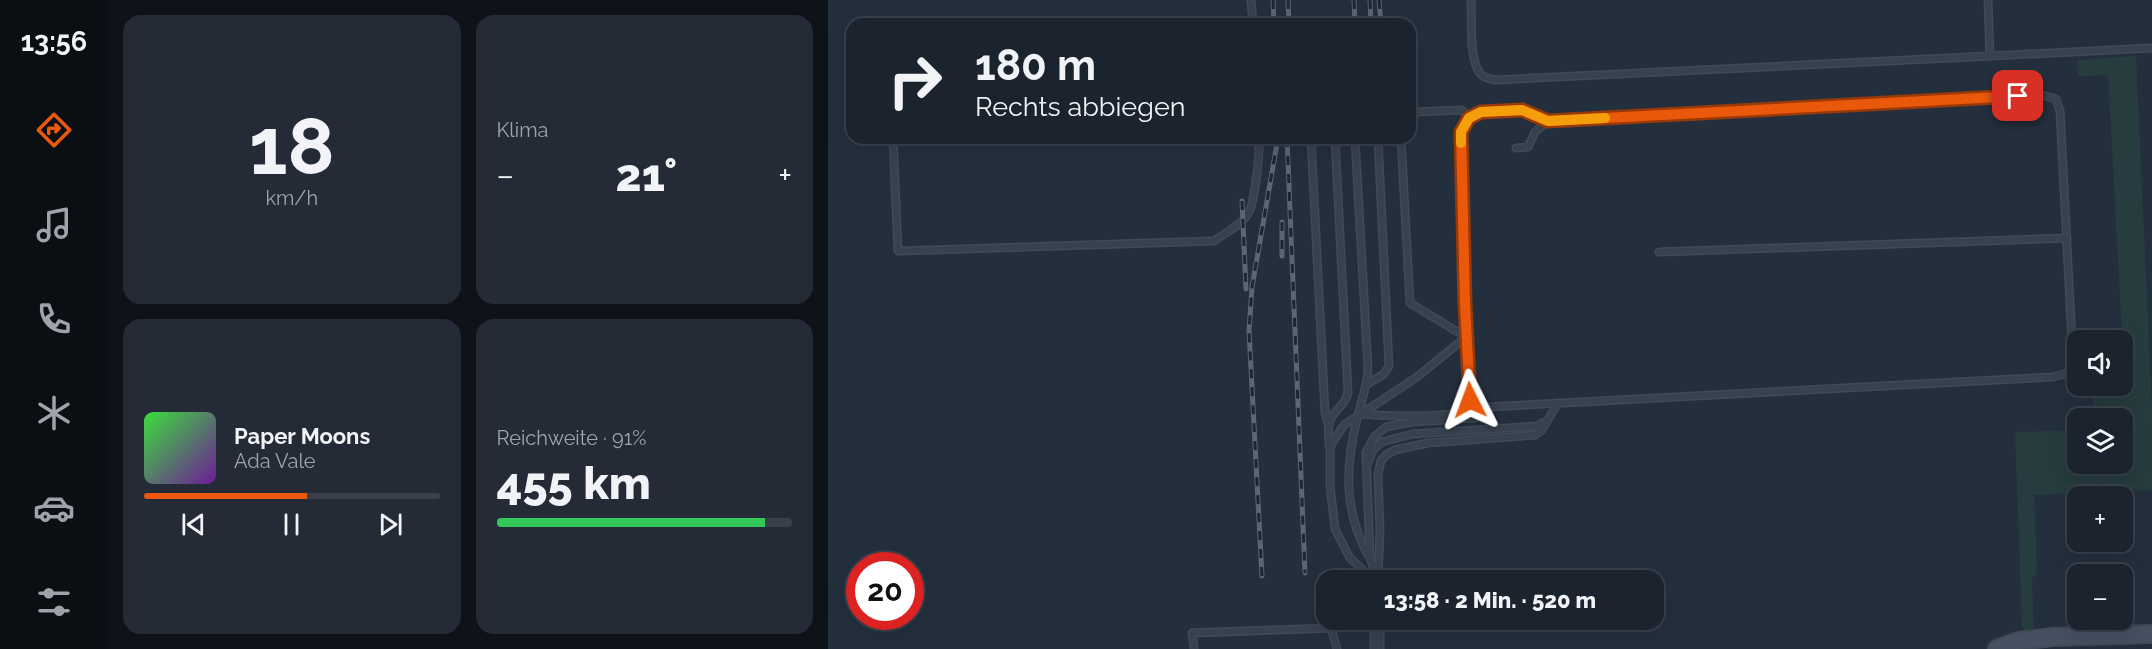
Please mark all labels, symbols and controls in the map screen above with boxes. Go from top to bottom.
text: 13:56 [21,26,87,57]
text: 180 m [975,41,1096,90]
icon: right [876,42,954,120]
pin [1992,70,2043,121]
icon: arrive [2001,79,2034,112]
text: Rechts abbiegen [975,91,1185,122]
text: 18 [249,101,335,192]
icon: directions [33,109,75,151]
text: Klima [497,118,548,142]
text: 21° [616,149,677,202]
text: − [497,156,514,195]
text: + [778,156,792,195]
text: km/h [265,186,318,210]
icon: music [33,204,75,246]
icon: phone [33,298,75,340]
map controls [2067,330,2133,630]
button: sound [2067,330,2133,396]
position arrow [1438,368,1502,432]
icon: climate [33,392,75,434]
button: layers [2067,408,2133,474]
text: Paper Moons [234,423,370,449]
text: Reichweite · 91% [497,426,647,450]
text: Ada Vale [234,449,316,473]
text: 455 km [497,457,651,510]
button: + [2067,486,2133,552]
icon: car [33,487,75,529]
icon: previous [177,508,210,541]
icon: pause [275,508,308,541]
icon: next [374,508,407,541]
speed limit sign: 20 [846,552,924,630]
button: − [2067,564,2133,630]
icon: filters [33,581,75,623]
text: 13:58 · 2 Min. · 520 m [1384,587,1596,613]

